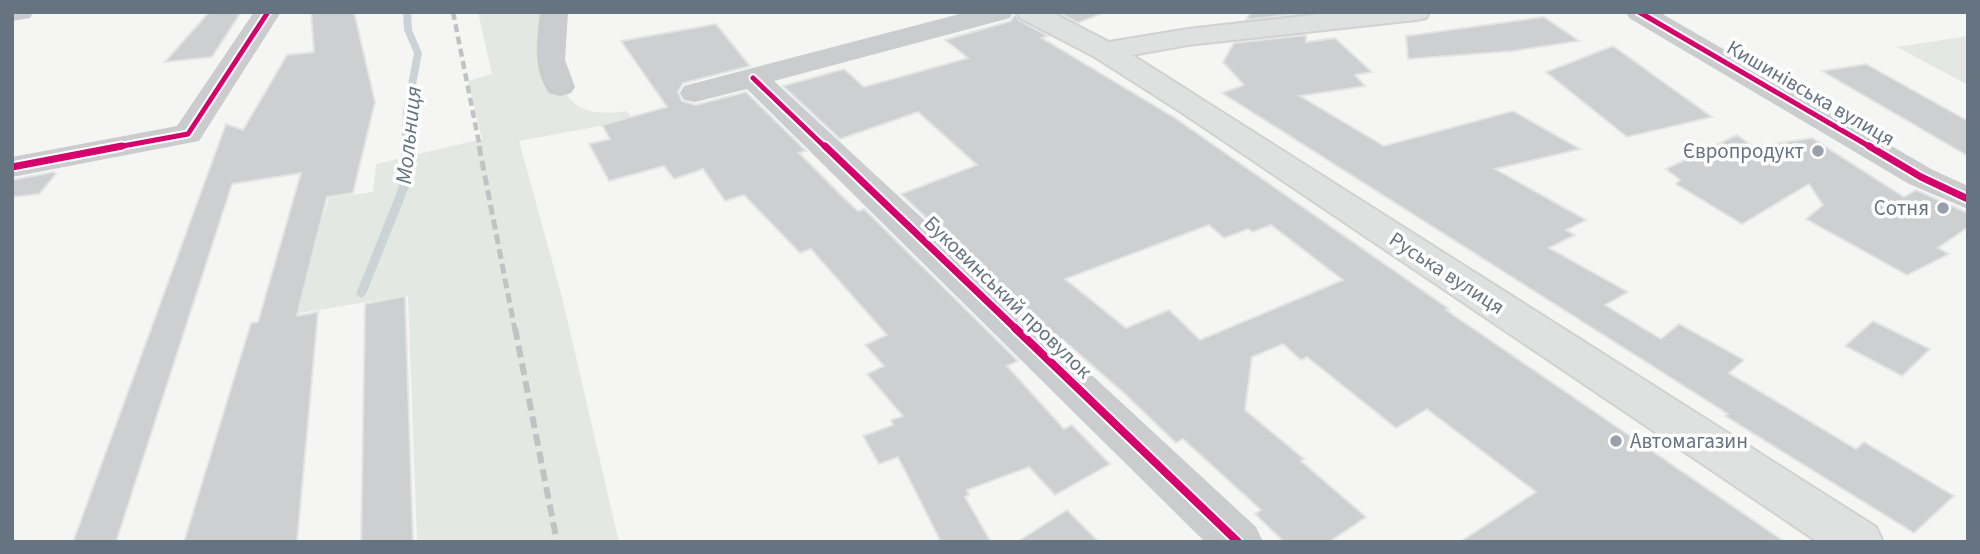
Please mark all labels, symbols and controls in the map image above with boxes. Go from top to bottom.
street label: Кишинівська вулиця [1721,33,1901,153]
water label: Мольниця [387,84,430,186]
place label: Європродукт [1683,136,1804,166]
marker: Європродукт [1810,143,1826,159]
place label: Сотня [1874,193,1929,223]
marker: Сотня [1935,200,1951,216]
street label: Буковинський провулок [917,209,1099,386]
street label: Руська вулиця [1383,224,1511,322]
place label: Автомагазин [1630,426,1748,456]
marker: Автомагазин [1608,433,1624,449]

